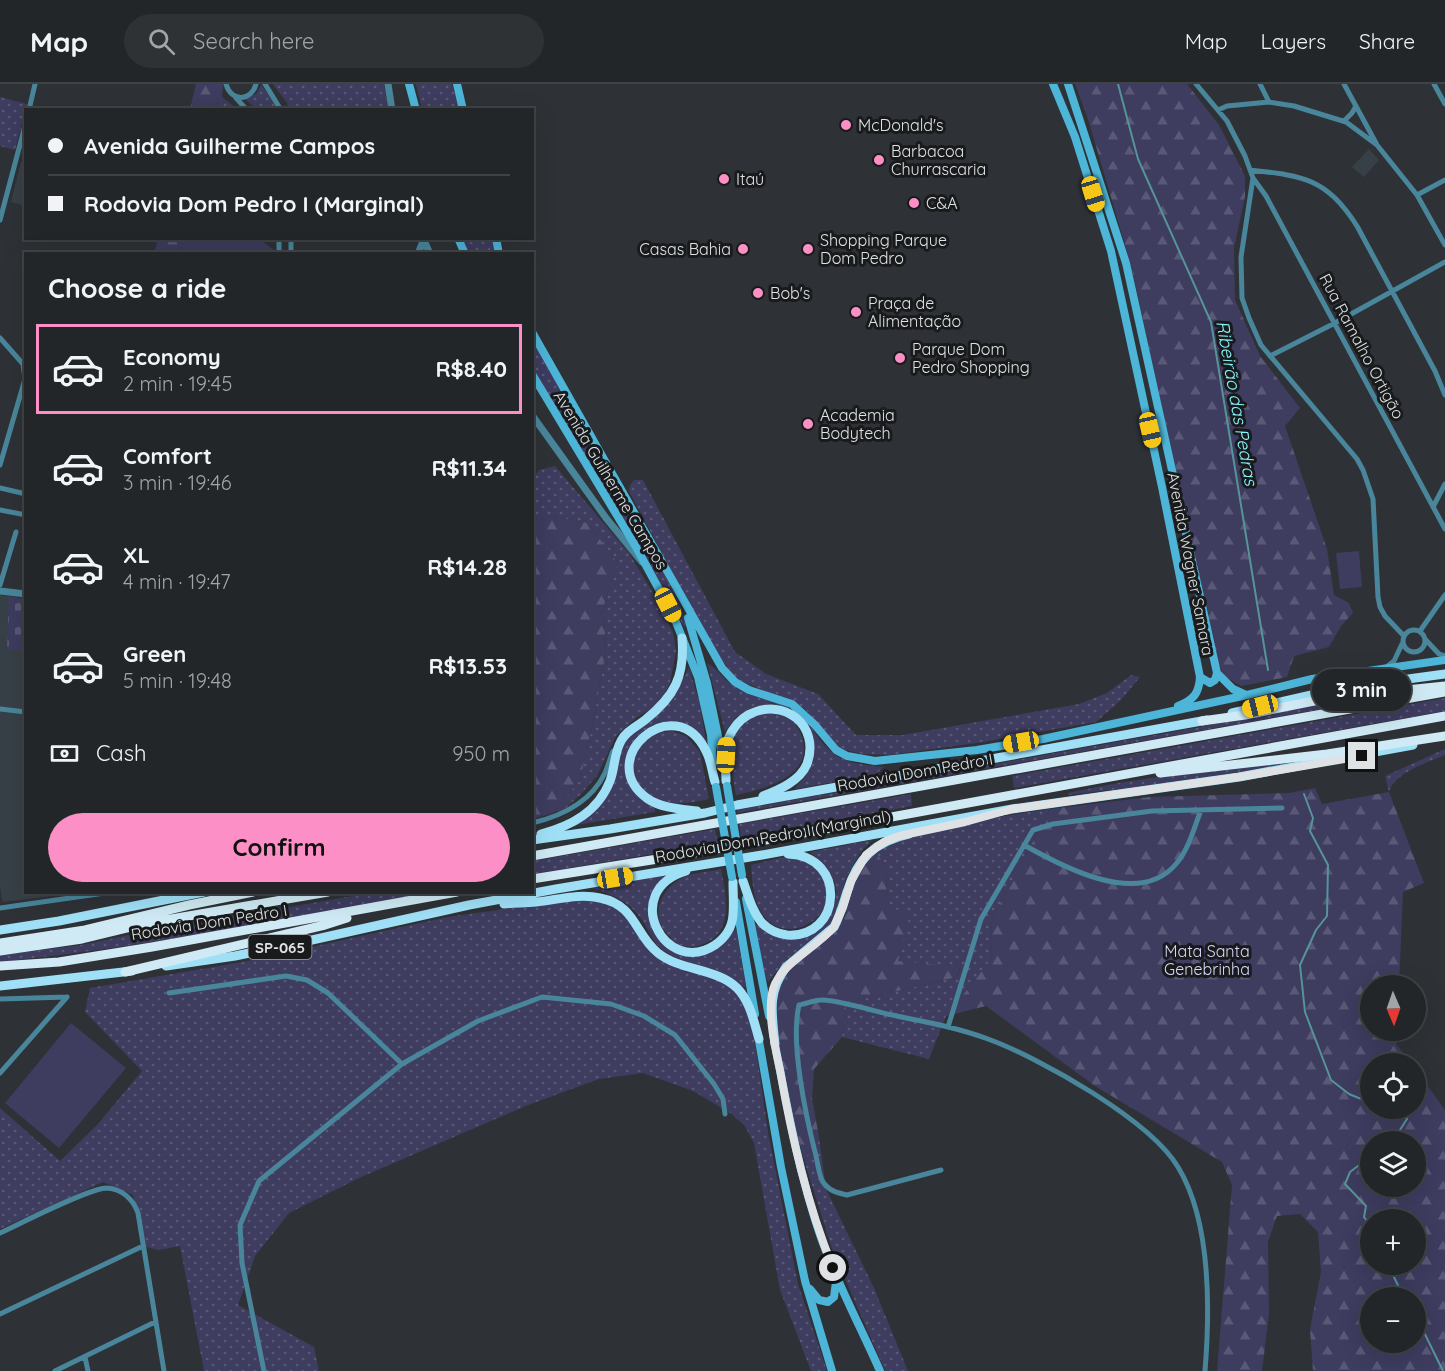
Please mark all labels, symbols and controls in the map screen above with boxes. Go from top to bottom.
search box [124,14,544,68]
text: Map [30,24,88,59]
icon: search [145,25,178,58]
text: Search here [193,27,315,55]
text: Map [1185,28,1228,54]
text: Layers [1261,28,1326,54]
text: Share [1359,28,1415,54]
place label: McDonald's [858,115,944,135]
marker: McDonald's [839,118,853,132]
text: Avenida Guilherme Campos [84,132,375,160]
place label: Barbacoa Churrascaria [891,141,986,179]
marker: Barbacoa Churrascaria [872,153,886,167]
place label: Itaú [736,169,764,189]
marker: Itaú [717,172,731,186]
car [1079,174,1107,214]
text: Rodovia Dom Pedro I (Marginal) [84,190,424,218]
place label: C&A [926,193,958,213]
marker: C&A [907,196,921,210]
place label: Shopping Parque Dom Pedro [820,230,947,268]
place label: Casas Bahia [639,239,731,259]
marker: Casas Bahia [736,242,750,256]
marker: Shopping Parque Dom Pedro [801,242,815,256]
street label: Rua Ramalho Ortigão [1315,270,1409,422]
text: Choose a ride [48,271,226,305]
place label: Bob's [770,283,810,303]
marker: Bob's [751,286,765,300]
place label: Praça de Alimentação [868,293,961,331]
marker: Praça de Alimentação [849,305,863,319]
water label: Ribeirão das Pedras [1211,319,1263,489]
place label: Parque Dom Pedro Shopping [912,339,1030,377]
icon: car [51,342,105,396]
text: Economy [123,343,221,371]
marker: Parque Dom Pedro Shopping [893,351,907,365]
text: R$8.40 [435,355,507,383]
text: 2 min · 19:45 [123,371,232,396]
street label: Avenida Guilherme Campos [550,387,672,573]
place label: Academia Bodytech [820,405,895,443]
car [1137,410,1163,450]
marker: Academia Bodytech [801,417,815,431]
icon: car [51,441,105,495]
text: Comfort [123,442,212,470]
text: R$11.34 [431,454,507,482]
text: 3 min · 19:46 [123,470,231,495]
street label: Avenida Wagner Samara [1163,471,1219,657]
icon: car [51,540,105,594]
text: XL [123,541,150,569]
text: R$14.28 [427,553,507,581]
text: 4 min · 19:47 [123,569,230,594]
car [652,585,684,625]
icon: car [51,639,105,693]
text: Green [123,640,186,668]
text: R$13.53 [428,652,507,680]
text: 5 min · 19:48 [123,668,232,693]
callout: 3 min [1312,669,1412,711]
text: 3 min [1336,677,1387,702]
car [1240,693,1280,719]
car [1002,730,1040,754]
icon: cash [48,737,81,770]
car [716,737,736,773]
text: Cash [96,739,147,767]
text: 950 m [452,741,510,766]
route end [1348,742,1375,769]
street label: Rodovia Dom Pedro I [836,748,994,796]
street label: Rodovia Dom Pedro I (Marginal) [654,805,892,867]
button: Confirm [48,813,510,882]
car [596,866,634,890]
street label: Rodovia Dom Pedro I [130,900,288,944]
road number: SP-065 [248,935,312,959]
park label: Mata Santa Genebrinha [1164,941,1250,979]
north arrow [1360,975,1426,1041]
map controls [1360,975,1426,1353]
button: locate [1360,1053,1426,1119]
button: layers [1360,1131,1426,1197]
button: + [1360,1209,1426,1275]
route start [819,1254,846,1281]
button: − [1360,1287,1426,1353]

